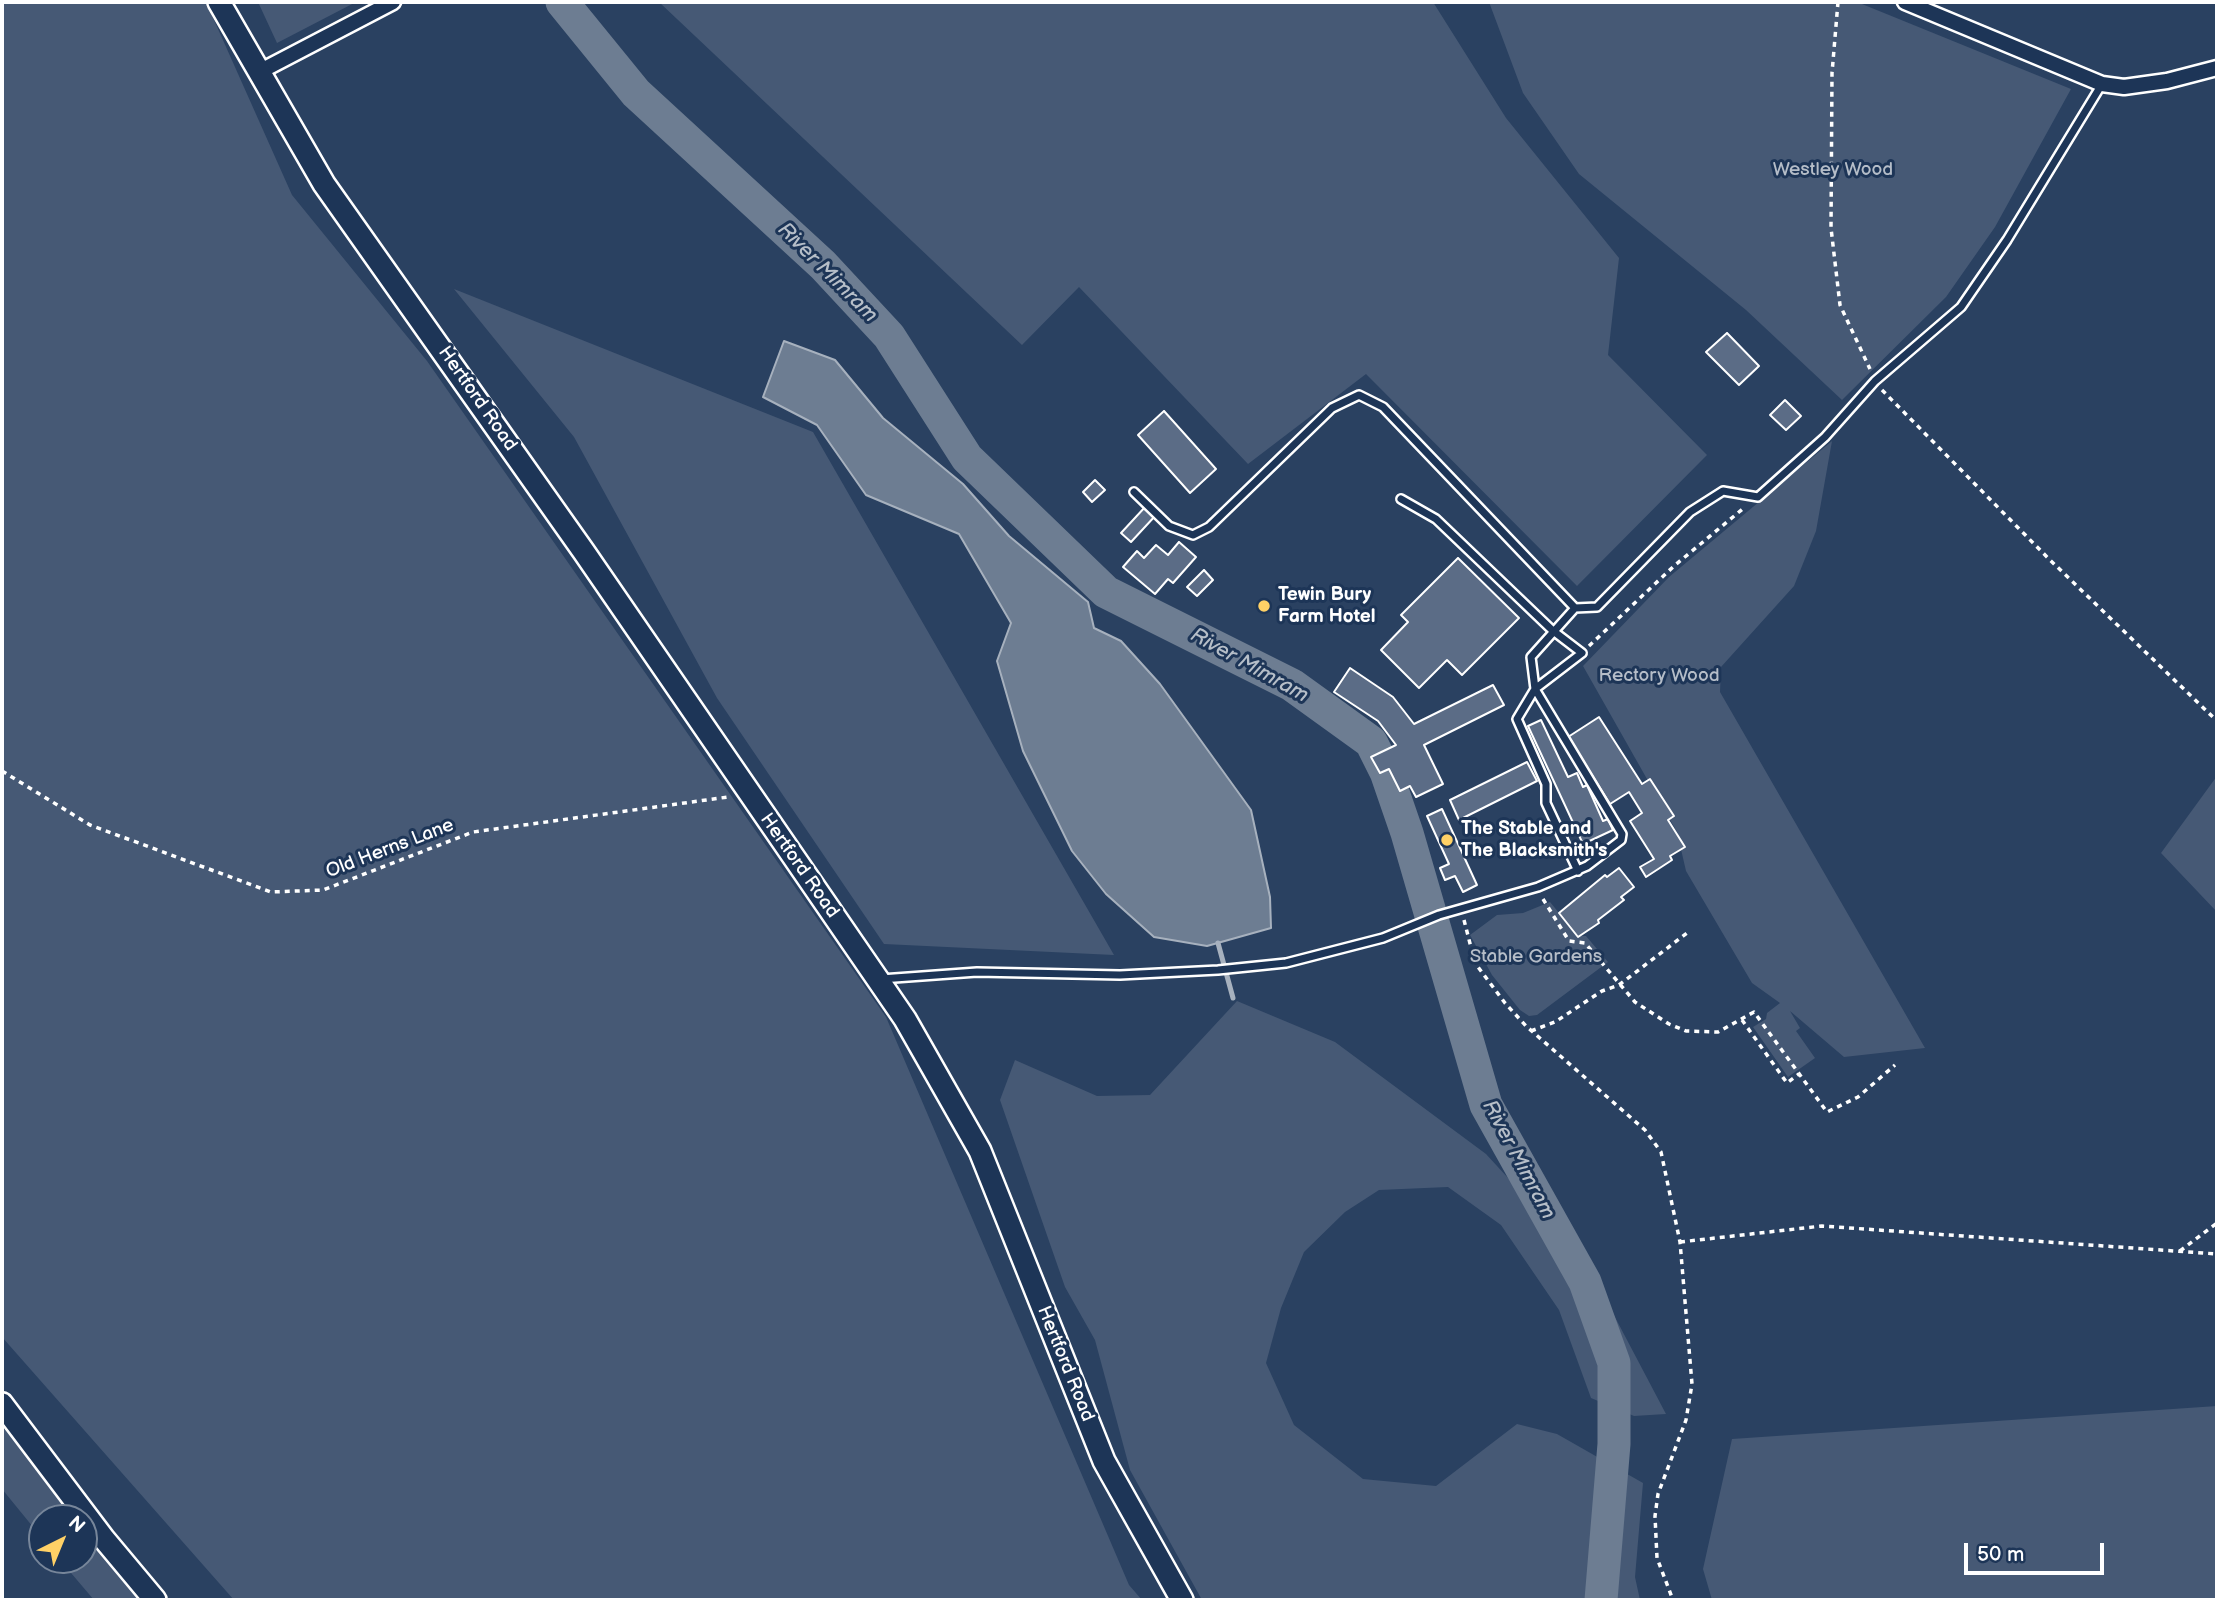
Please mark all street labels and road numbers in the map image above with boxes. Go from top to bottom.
street label: Hertford Road [433,342,521,456]
street label: Hertford Road [755,809,843,923]
street label: Old Herns Lane [323,814,457,884]
street label: Hertford Road [1031,1303,1099,1425]

